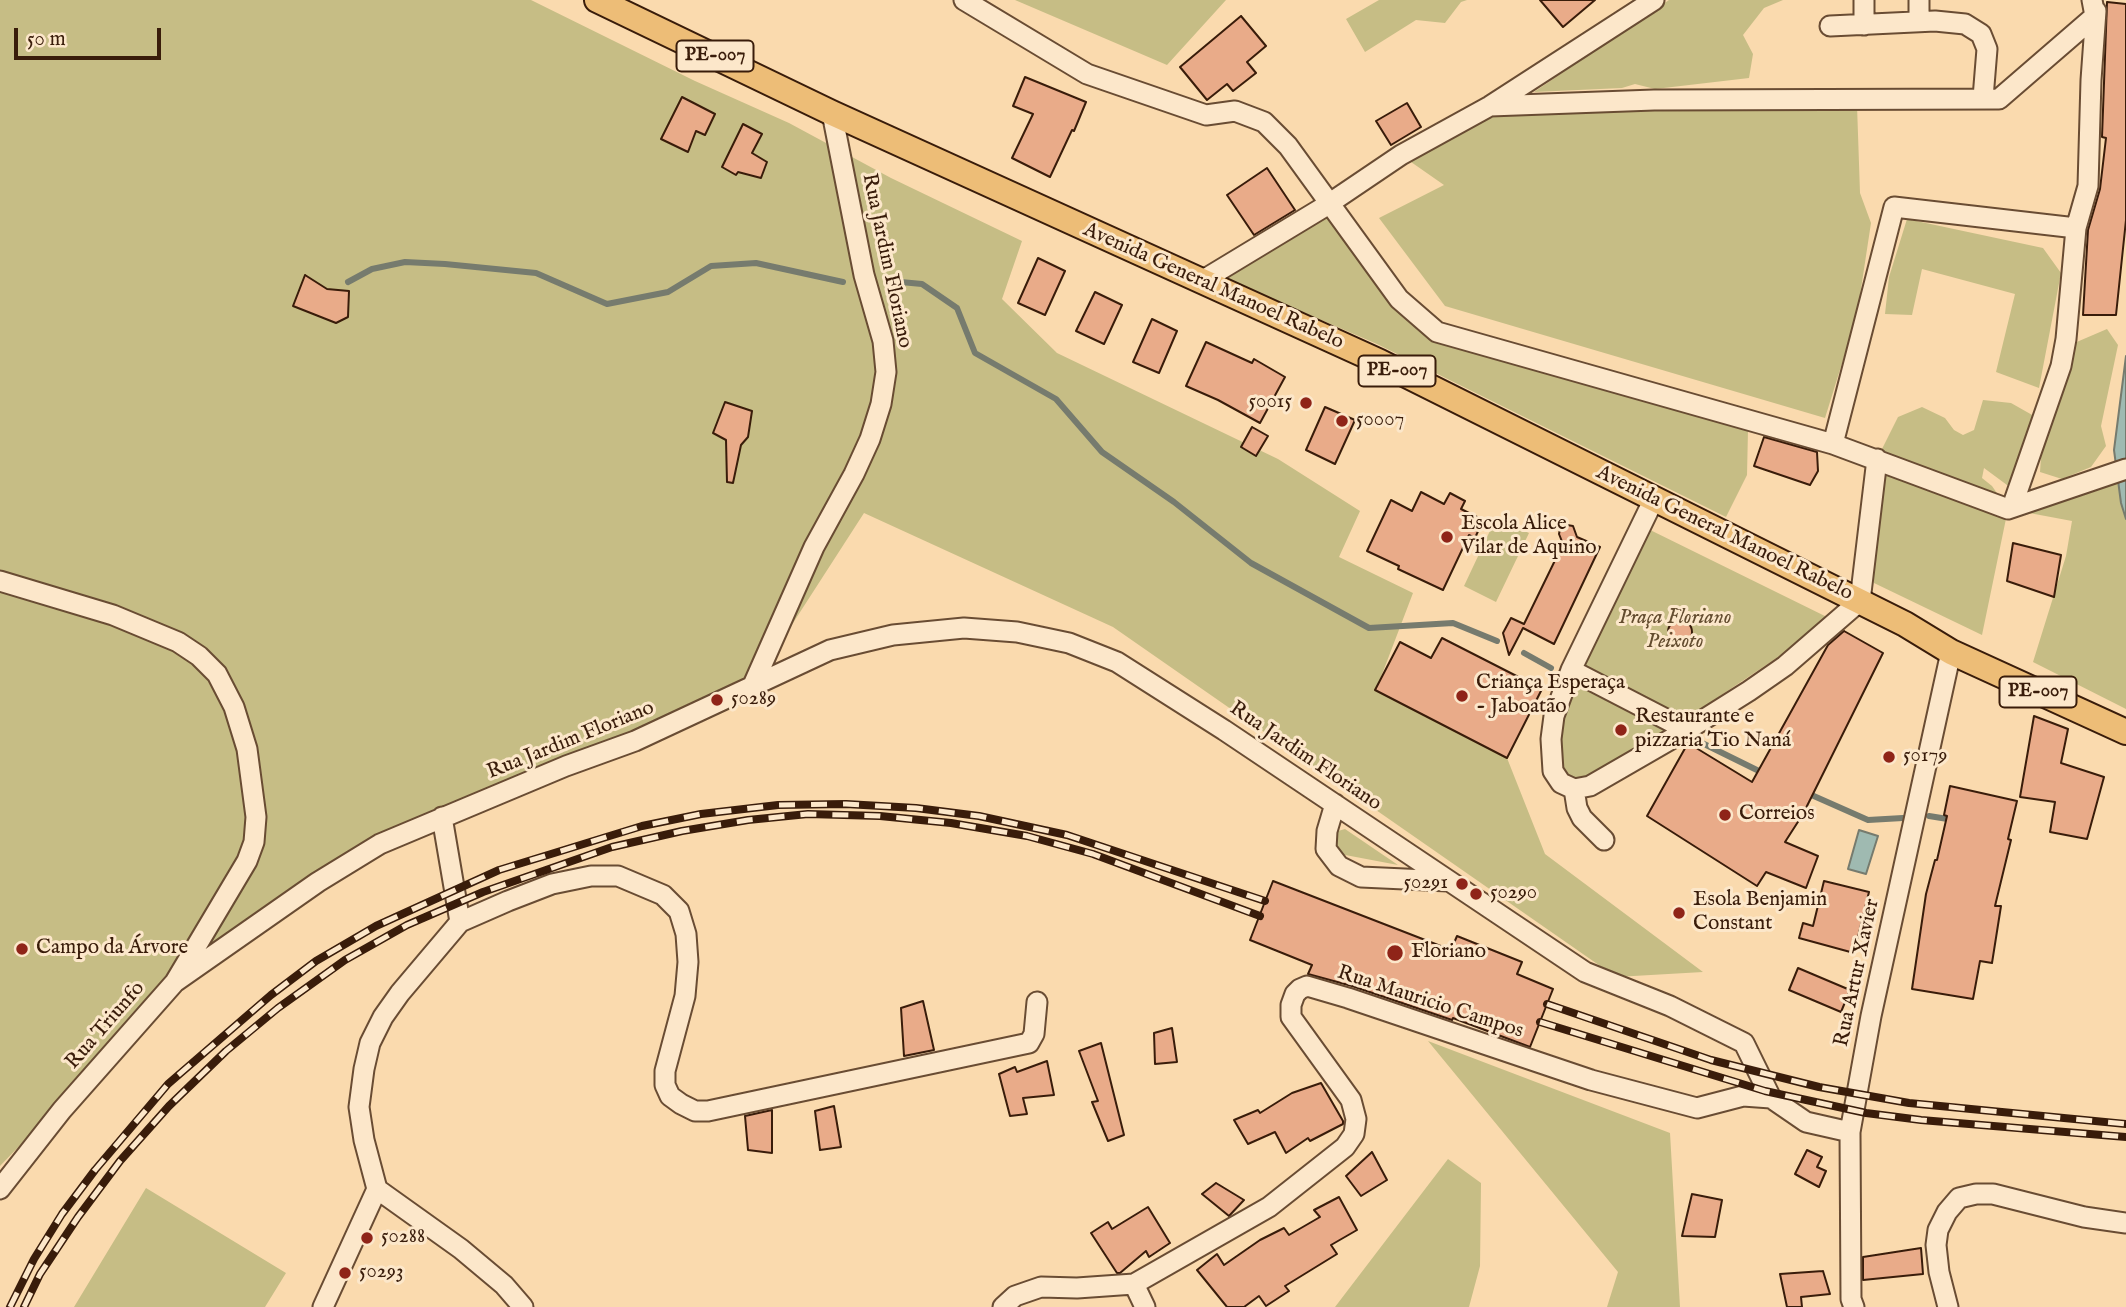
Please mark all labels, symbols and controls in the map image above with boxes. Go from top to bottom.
scale bar [18,14,164,58]
text: 50 m [27,26,66,53]
road number: PE-007 [676,40,754,72]
street label: Rua Jardim Floriano [855,171,917,351]
street label: Avenida General Manoel Rabelo [1079,218,1347,356]
road number: PE-007 [1358,356,1436,386]
place label: 50015 [1249,390,1292,416]
marker: 50015 [1298,395,1314,411]
place label: 50007 [1356,408,1404,434]
marker: 50007 [1334,413,1350,429]
street label: Avenida General Manoel Rabelo [1592,461,1856,607]
place label: Escola Alice Vilar de Aquino [1461,512,1596,562]
marker: Escola Alice Vilar de Aquino [1439,529,1455,545]
park label: Praça Floriano Peixoto [1619,606,1731,656]
place label: Criança Esperaça - Jaboatão [1476,671,1625,721]
road number: PE-007 [2000,677,2076,708]
place label: 50289 [731,687,776,713]
marker: Criança Esperaça - Jaboatão [1454,688,1470,704]
marker: 50289 [709,692,725,708]
street label: Rua Jardim Floriano [484,696,658,786]
street label: Rua Jardim Floriano [1224,697,1386,817]
place label: Restaurante e pizzaria Tio Naná [1635,705,1791,755]
marker: Restaurante e pizzaria Tio Naná [1613,722,1629,738]
place label: 50179 [1903,744,1948,770]
marker: 50179 [1881,749,1897,765]
place label: Correios [1739,802,1815,828]
marker: Correios [1717,807,1733,823]
place label: 50291 [1403,871,1448,897]
marker: 50291 [1454,876,1470,892]
place label: 50290 [1490,881,1537,907]
marker: 50290 [1468,886,1484,902]
place label: Esola Benjamin Constant [1693,888,1827,938]
street label: Rua Artur Xavier [1830,897,1886,1049]
marker: Esola Benjamin Constant [1671,905,1687,921]
place label: Campo da Árvore [36,936,188,962]
place label: Floriano [1411,940,1486,966]
marker: Campo da Árvore [14,941,30,957]
marker: Floriano [1385,943,1405,963]
street label: Rua Mauricio Campos [1334,961,1526,1045]
street label: Rua Triunfo [61,977,151,1075]
place label: 50288 [381,1225,425,1251]
marker: 50288 [359,1230,375,1246]
place label: 50293 [359,1260,404,1286]
marker: 50293 [337,1265,353,1281]

